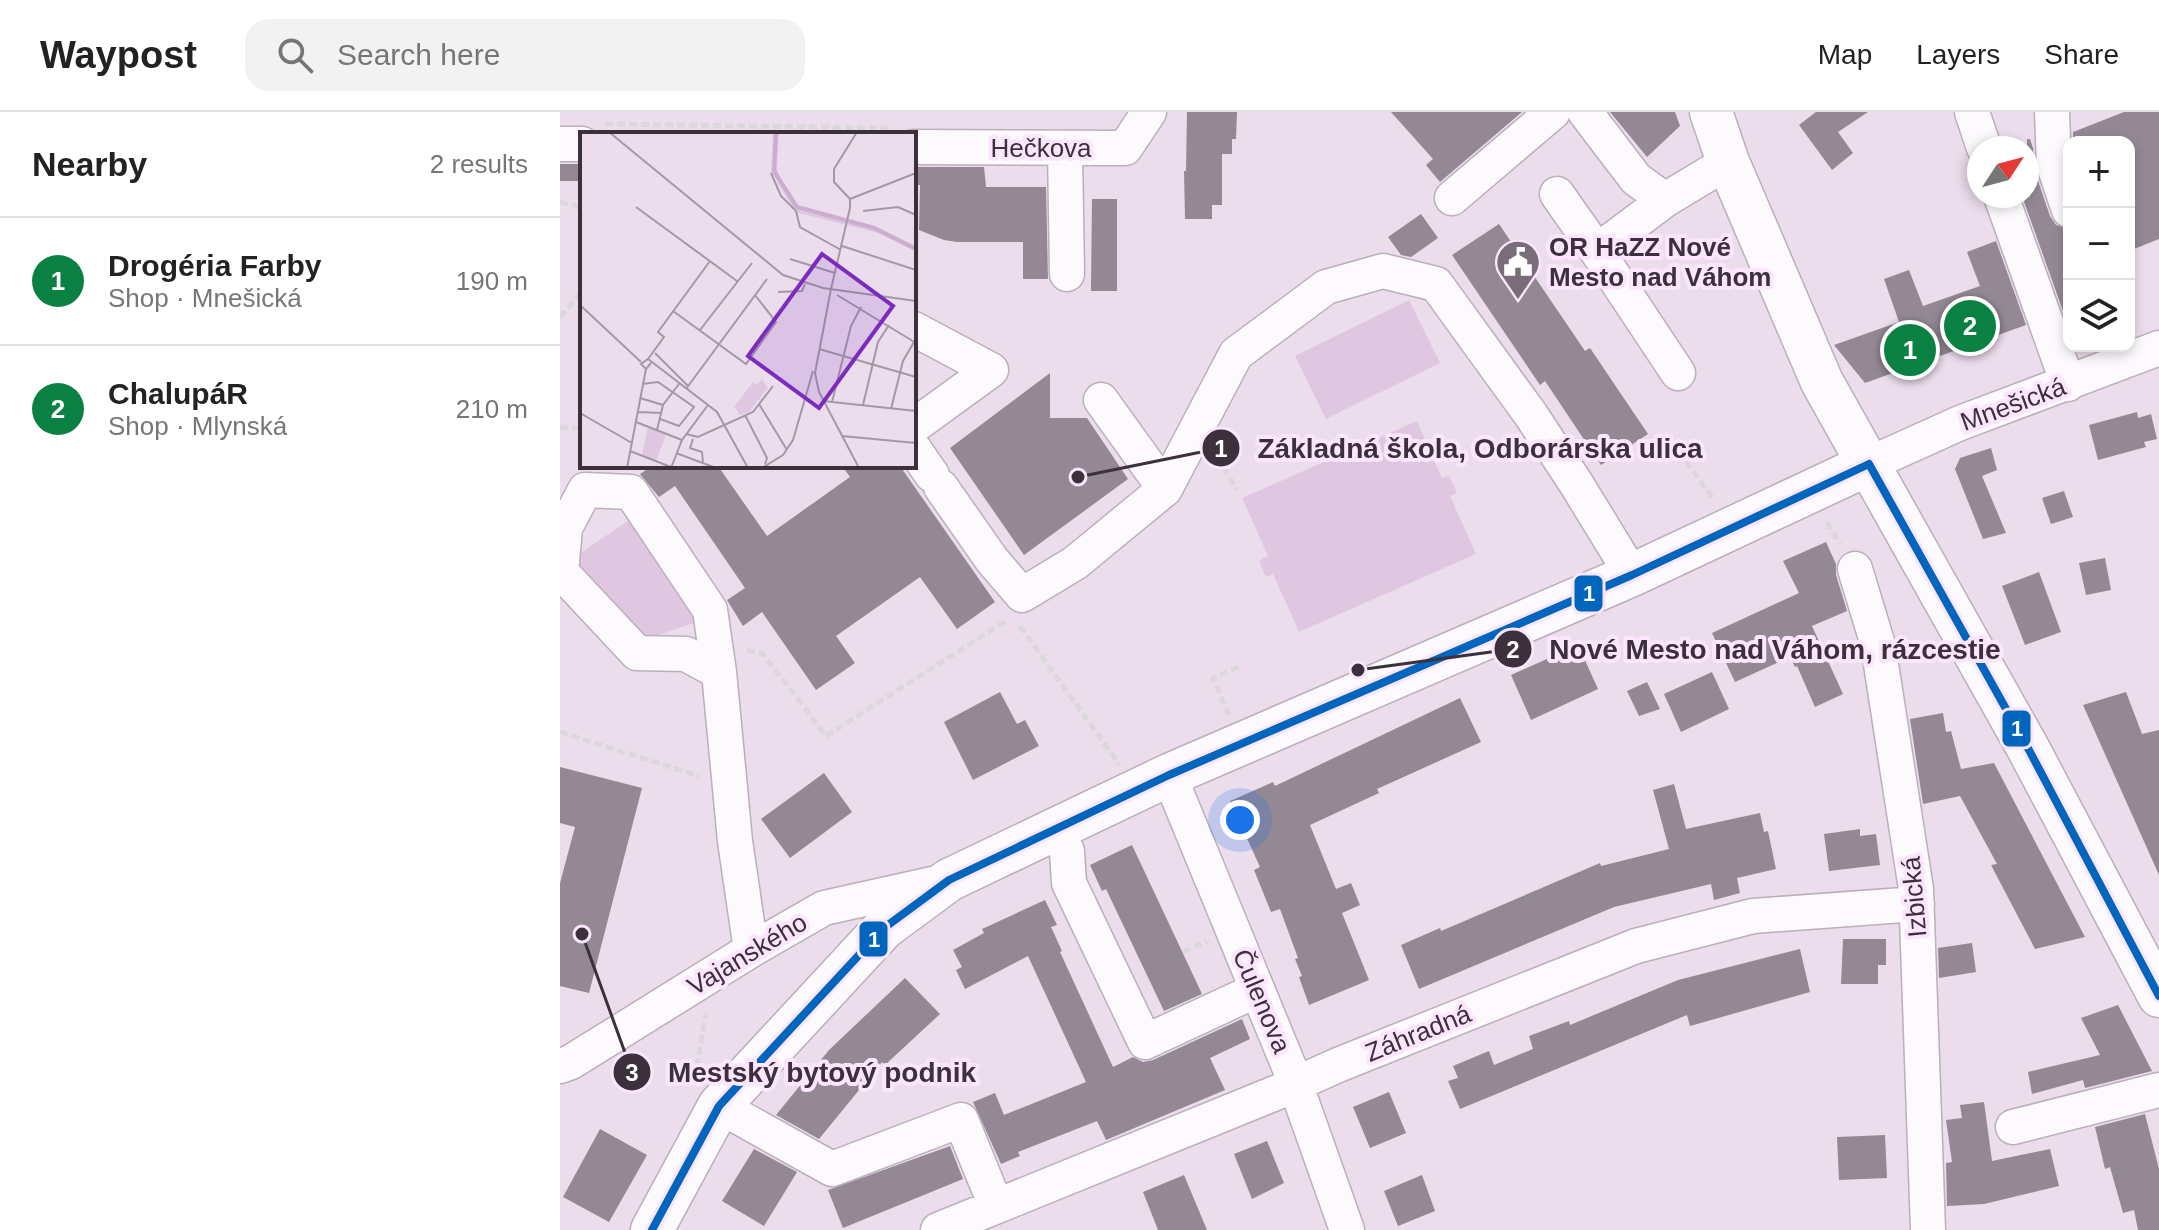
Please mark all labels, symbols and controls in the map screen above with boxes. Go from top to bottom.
search box [245,19,805,91]
icon: search [273,33,317,77]
text: Waypost [40,34,197,76]
text: Search here [337,38,500,71]
text: Map [1818,39,1872,70]
text: Layers [1916,39,2000,70]
text: Share [2044,39,2119,70]
inset map [580,132,916,468]
street label: Hečkova [990,133,1092,163]
north arrow [1967,136,2039,208]
map controls [2063,136,2135,352]
button: + [2063,136,2135,208]
text: Nearby [32,145,147,183]
text: 2 results [430,149,528,179]
button: − [2063,208,2135,280]
place label: OR HaZZ Nové Mesto nad Váhom [1549,232,1771,292]
public building icon: OR HaZZ Nové Mesto nad Váhom [1494,238,1542,301]
text: Drogéria Farby [108,249,321,282]
text: 1 [51,266,65,296]
text: 190 m [456,266,528,296]
button: layers [2063,280,2135,352]
text: Shop · Mnešická [108,283,302,313]
pin: 2 [1944,296,1996,356]
pin: 1 [1884,320,1936,380]
street label: Mnešická [1956,371,2070,437]
text: ChalupáR [108,377,248,410]
text: 2 [51,394,65,424]
text: 210 m [456,394,528,424]
text: Shop · Mlynská [108,411,287,441]
callout: Základná škola, Odborárska ulica [1201,422,1718,474]
text: Základná škola, Odborárska ulica [1257,433,1703,464]
text: 1 [1214,435,1228,462]
line badge: 1 [1573,574,1604,613]
text: 1 [1583,581,1595,606]
callout: Nové Mesto nad Váhom, rázcestie [1493,623,2016,675]
text: Nové Mesto nad Váhom, rázcestie [1549,634,2001,665]
text: 2 [1506,636,1520,663]
line badge: 1 [2001,709,2032,748]
text: 1 [2011,716,2023,741]
your location [1220,800,1260,840]
street label: Izbická [1895,855,1932,939]
street label: Vajanského [682,907,812,1001]
line badge: 1 [858,920,889,958]
text: 1 [868,927,880,952]
street label: Čulenova [1227,945,1297,1058]
street label: Záhradná [1361,998,1476,1068]
callout: Mestský bytový podnik [612,1046,992,1098]
text: Mestský bytový podnik [668,1057,976,1088]
text: 3 [625,1059,639,1086]

